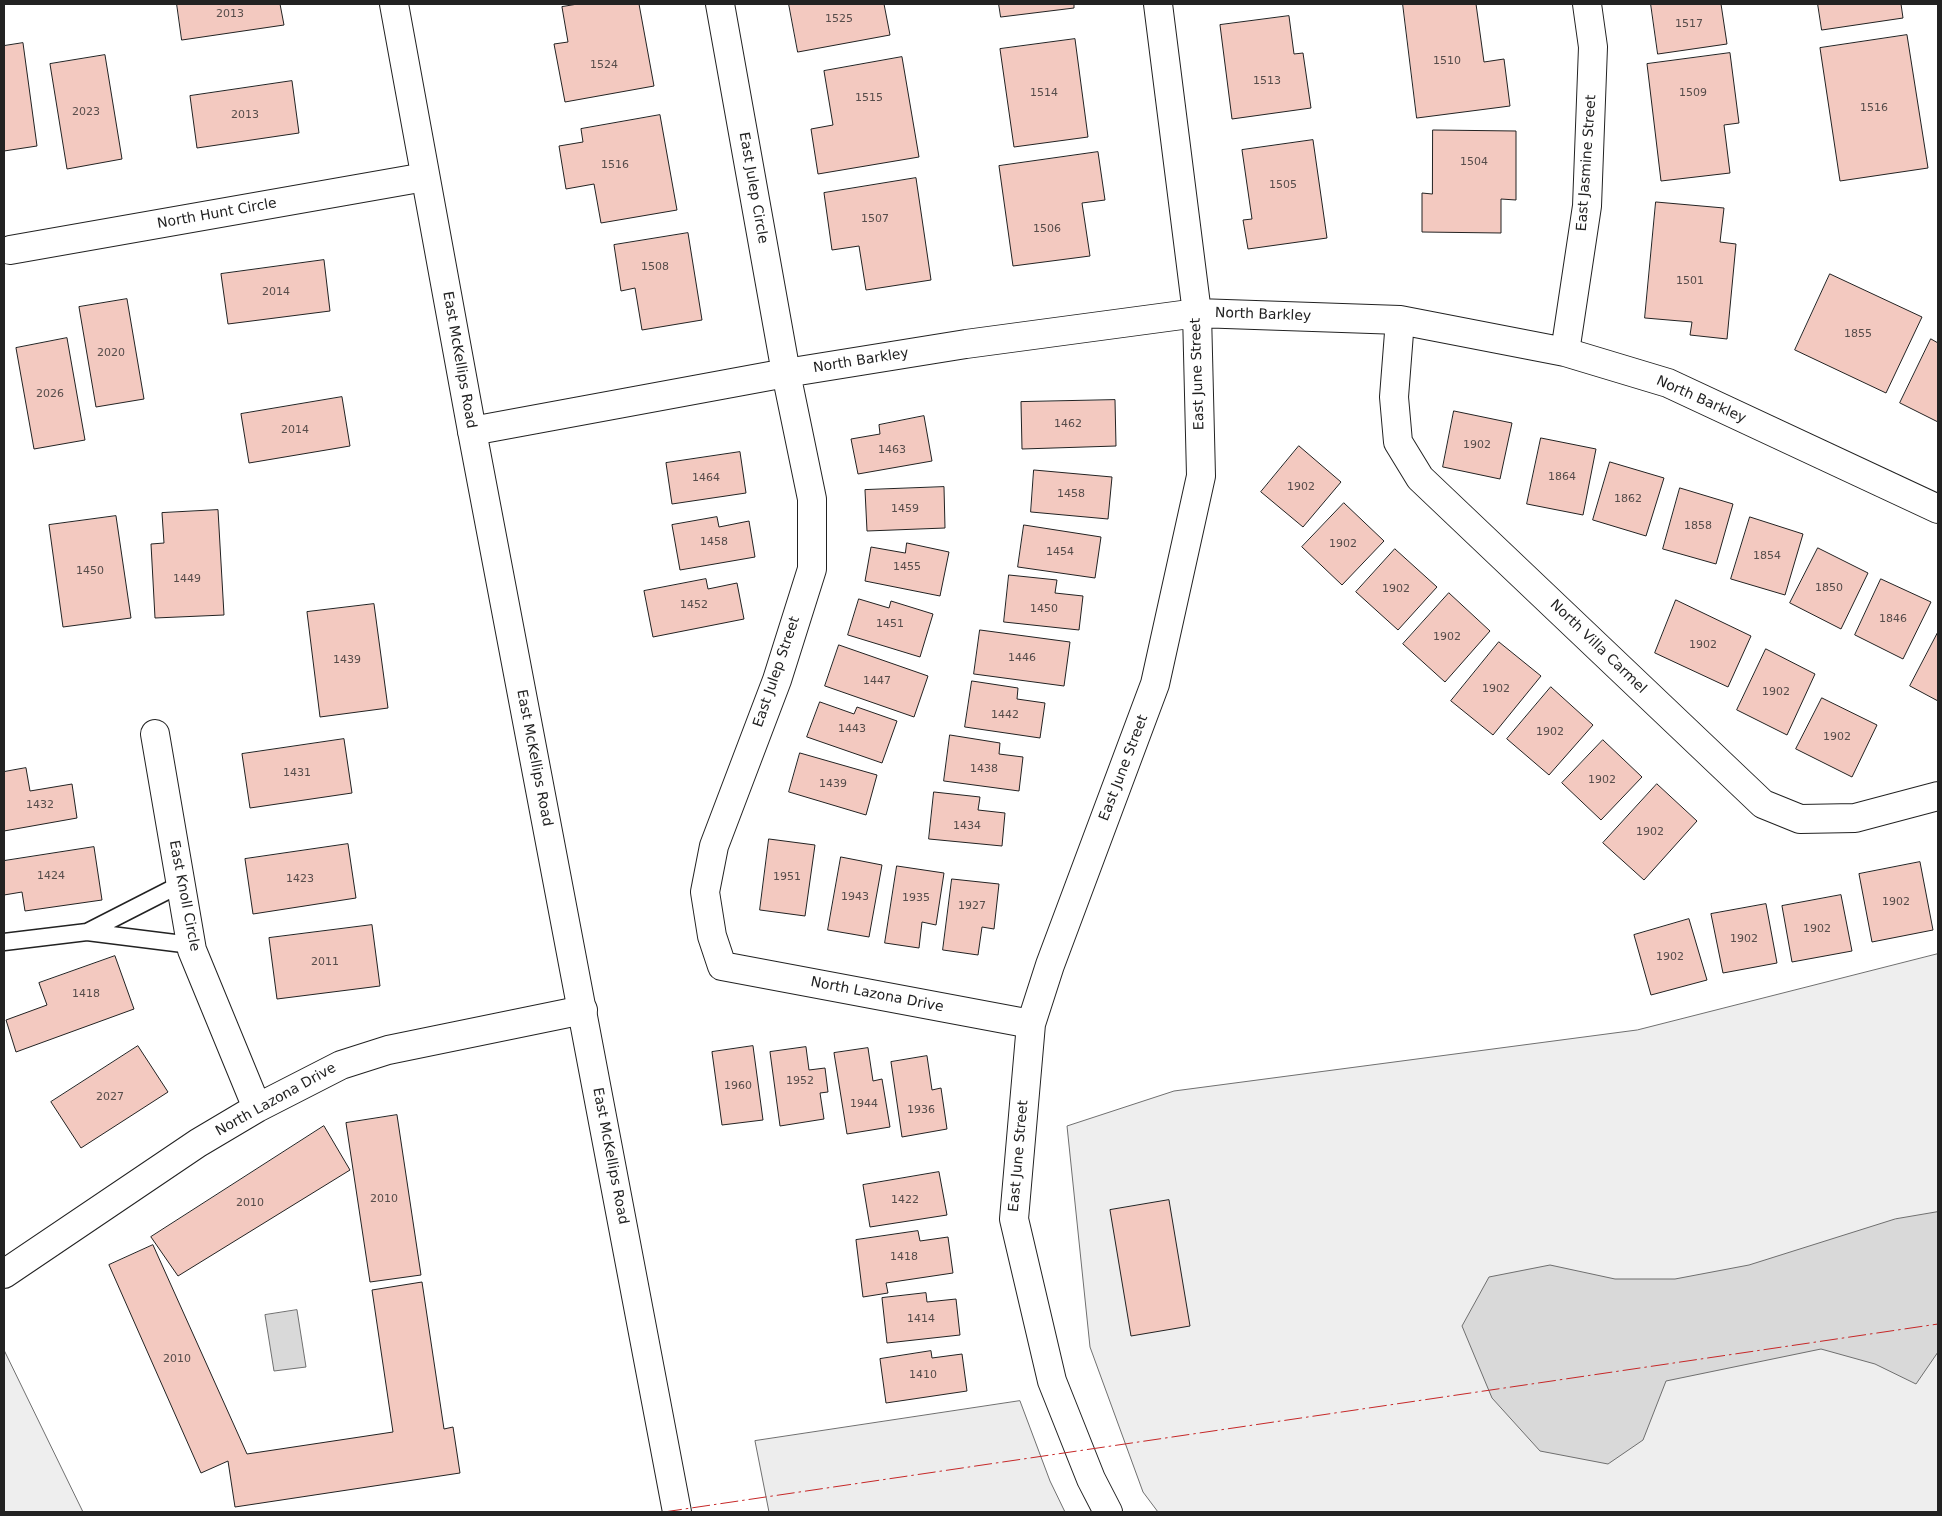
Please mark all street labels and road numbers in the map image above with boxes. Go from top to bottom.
street label: East Jasmine Street [1574,94,1600,232]
street label: East Julep Circle [735,131,771,245]
street label: North Hunt Circle [156,195,278,233]
street label: East McKellips Road [439,290,479,430]
street label: North Barkley [1215,305,1311,325]
street label: East June Street [1188,318,1208,430]
street label: North Barkley [812,345,910,377]
street label: North Barkley [1654,373,1748,427]
street label: North Villa Carmel [1546,597,1650,697]
street label: East Julep Street [750,614,804,730]
street label: East McKellips Road [512,688,556,828]
street label: East June Street [1096,713,1152,823]
street label: East Knoll Circle [165,839,203,953]
street label: North Lazona Drive [809,974,945,1016]
street label: North Lazona Drive [213,1060,339,1140]
street label: East McKellips Road [588,1086,632,1226]
street label: East June Street [1006,1099,1032,1213]

